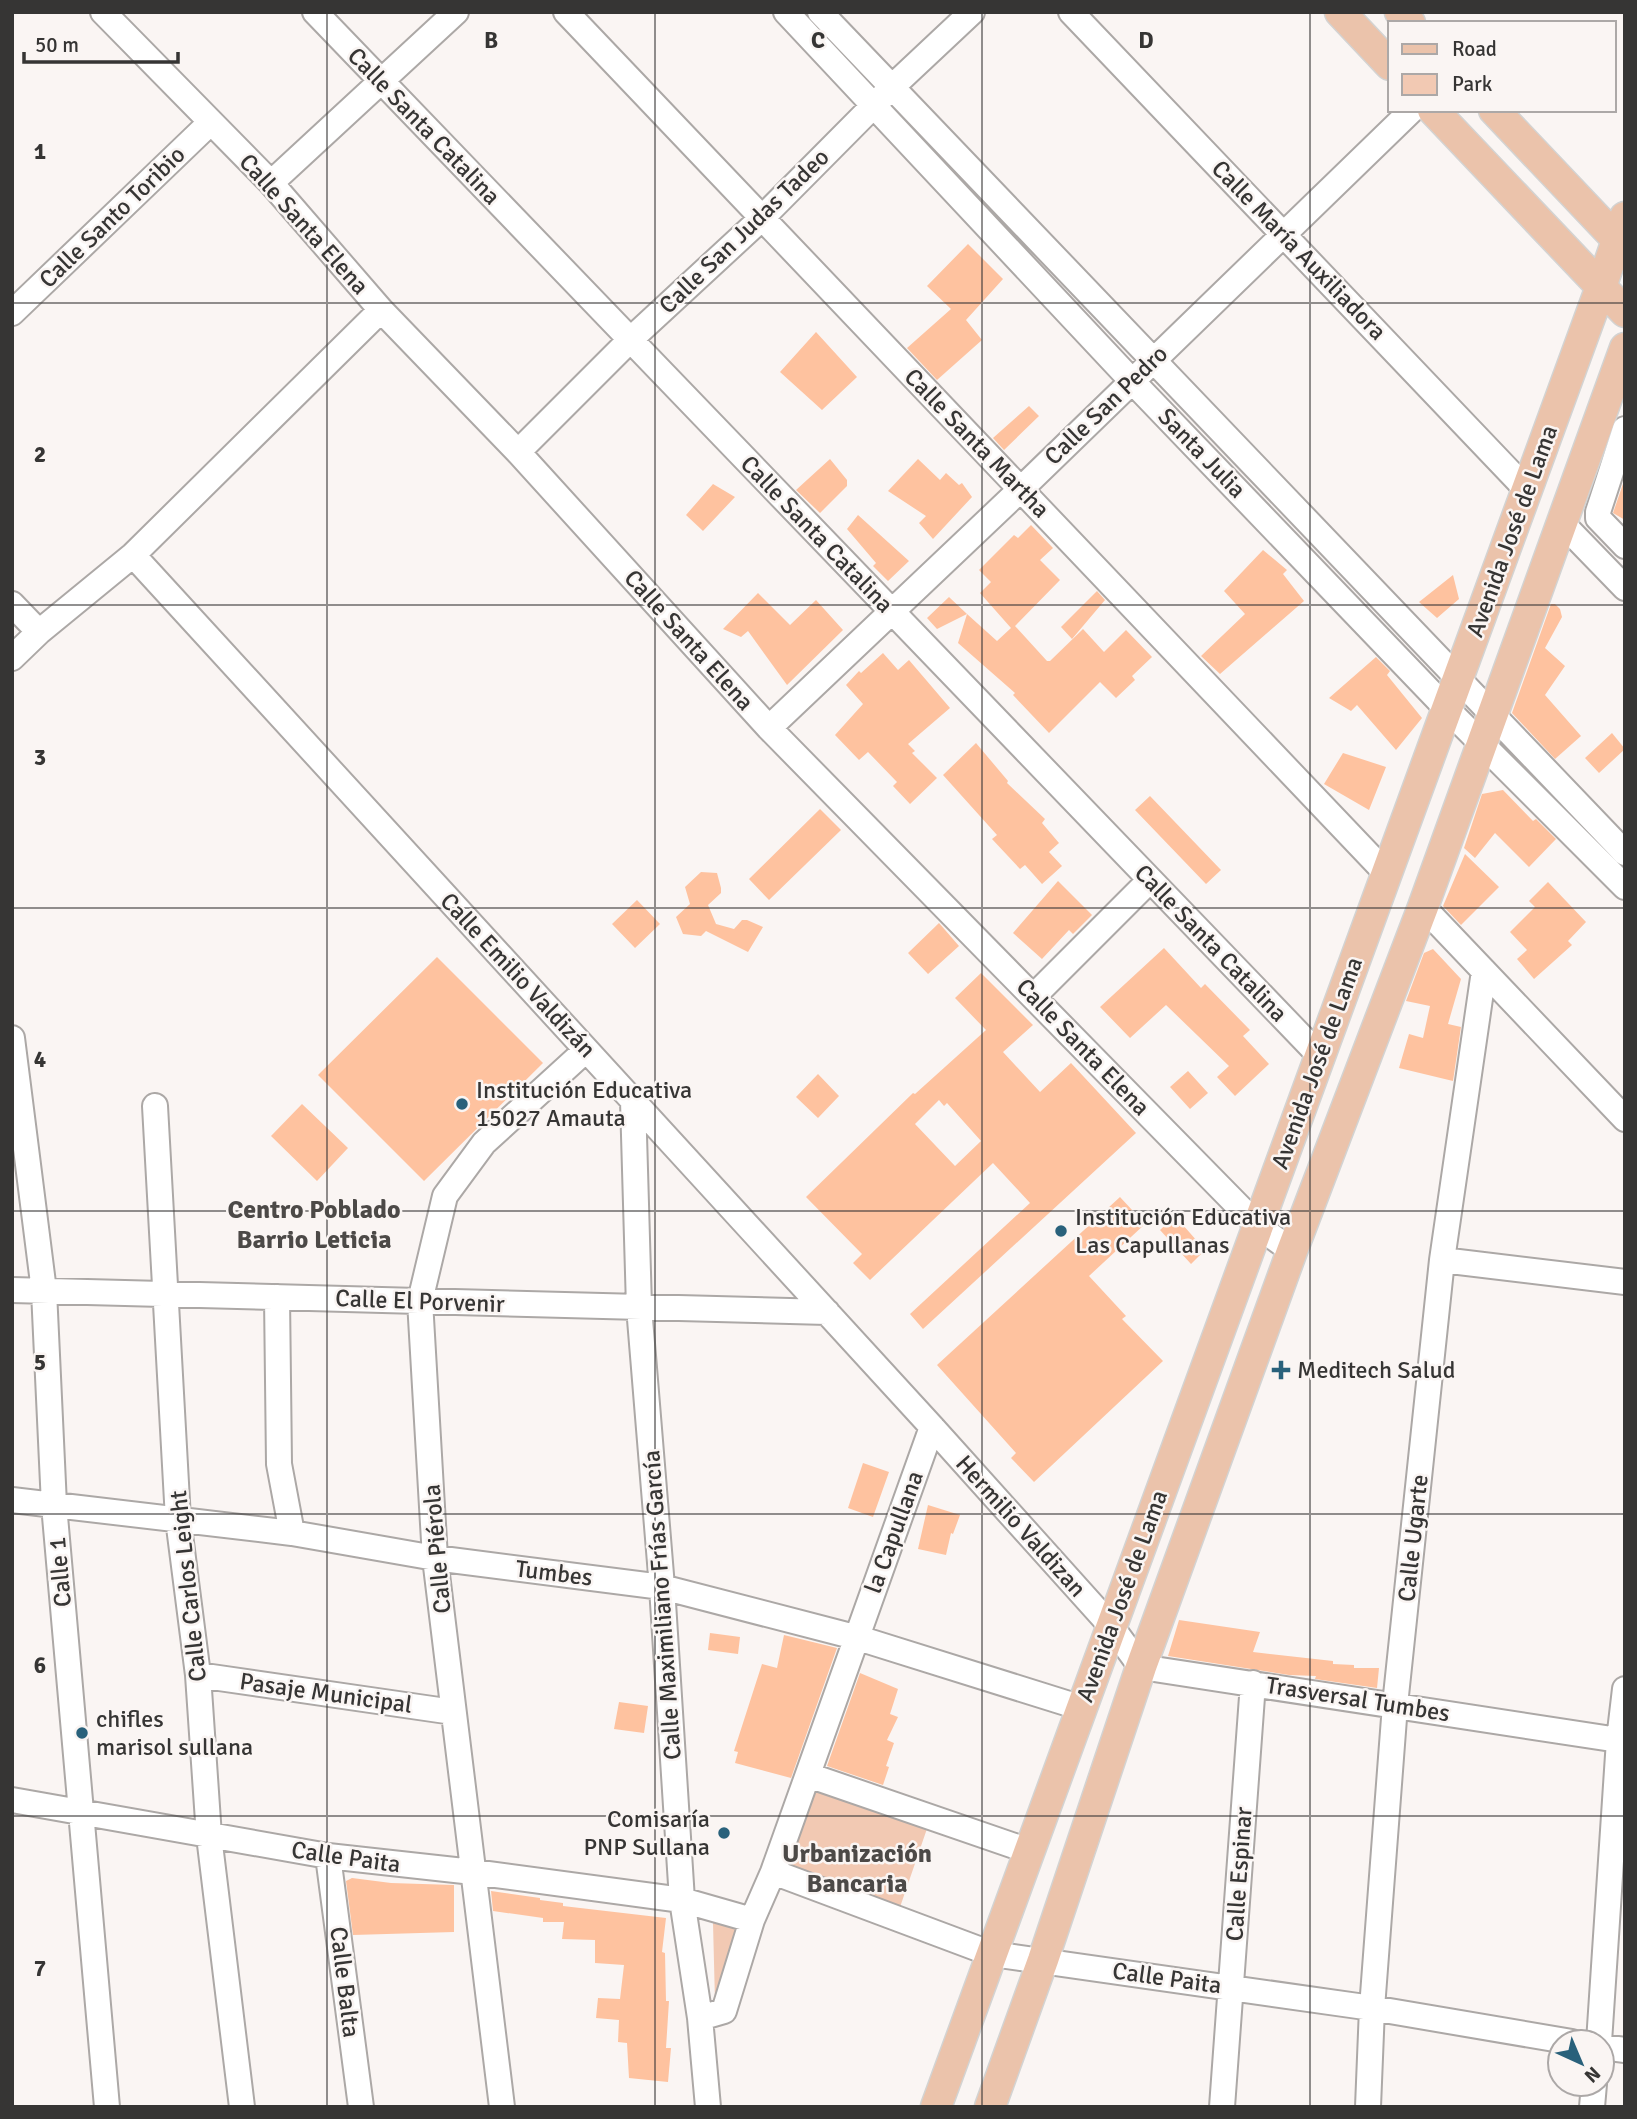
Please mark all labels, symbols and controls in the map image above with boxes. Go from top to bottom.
scale bar [24,21,178,65]
legend [1388,21,1616,112]
text: B [484,26,498,55]
text: C [811,26,825,55]
text: D [1138,26,1154,55]
text: 50 m [35,32,79,58]
text: Road [1452,36,1497,62]
street label: Calle Santa Catalina [341,41,507,211]
text: Park [1452,71,1493,97]
text: 1 [34,137,46,166]
street label: Calle Santo Toribio [33,140,191,294]
street label: Calle San Judas Tadeo [653,142,835,320]
street label: Calle Santa Elena [233,147,375,301]
street label: Calle María Auxiliadora [1205,154,1393,346]
street label: Calle San Pedro [1038,339,1174,471]
street label: Calle Santa Martha [898,362,1056,524]
street label: Santa Julia [1152,402,1252,504]
street label: Avenida José de Lama [1460,421,1564,641]
text: 2 [34,440,46,469]
street label: Calle Santa Catalina [734,449,900,619]
street label: Calle Santa Elena [618,563,760,717]
text: 3 [34,743,46,772]
street label: Calle Santa Catalina [1128,858,1294,1028]
street label: Calle Emilio Valdizán [434,886,602,1064]
street label: Avenida José de Lama [1265,953,1369,1173]
street label: Calle Santa Elena [1010,972,1156,1122]
text: 4 [34,1045,46,1074]
place label: Institución Educativa 15027 Amauta [476,1075,692,1133]
marker: Institución Educativa 15027 Amauta [454,1096,470,1112]
district label: Centro Poblado Barrio Leticia [227,1194,401,1256]
place label: Institución Educativa Las Capullanas [1075,1202,1291,1260]
marker: Institución Educativa Las Capullanas [1053,1223,1069,1239]
street label: Calle El Porvenir [335,1283,505,1319]
text: 5 [34,1348,46,1377]
place label: Meditech Salud [1297,1355,1455,1385]
marker: Meditech Salud [1271,1360,1291,1380]
street label: Calle Maximiliano Frías García [636,1449,688,1761]
street label: Hermilio Valdizan [949,1449,1093,1603]
street label: la Capullana [858,1467,930,1597]
street label: Calle Ugarte [1391,1473,1435,1603]
street label: Calle Piérola [416,1483,458,1615]
street label: Avenida José de Lama [1070,1486,1174,1706]
street label: Calle Carlos Leight [163,1489,213,1683]
street label: Calle 1 [42,1536,78,1608]
street label: Tumbes [514,1553,594,1593]
text: 6 [34,1651,46,1680]
street label: Pasaje Municipal [238,1666,414,1720]
street label: Trasversal Tumbes [1264,1670,1452,1728]
place label: chifles marisol sullana [96,1704,253,1762]
marker: chifles marisol sullana [74,1725,90,1741]
place label: Comisaría PNP Sullana [583,1804,710,1862]
street label: Calle Espinar [1219,1806,1259,1942]
marker: Comisaría PNP Sullana [716,1825,732,1841]
street label: Calle Paita [290,1835,402,1879]
district label: Urbanización Bancaria [782,1838,932,1900]
street label: Calle Balta [323,1925,367,2039]
text: 7 [34,1954,46,1983]
street label: Calle Paita [1111,1956,1223,2000]
north arrow [1546,2028,1616,2098]
text: N [1579,2061,1605,2088]

